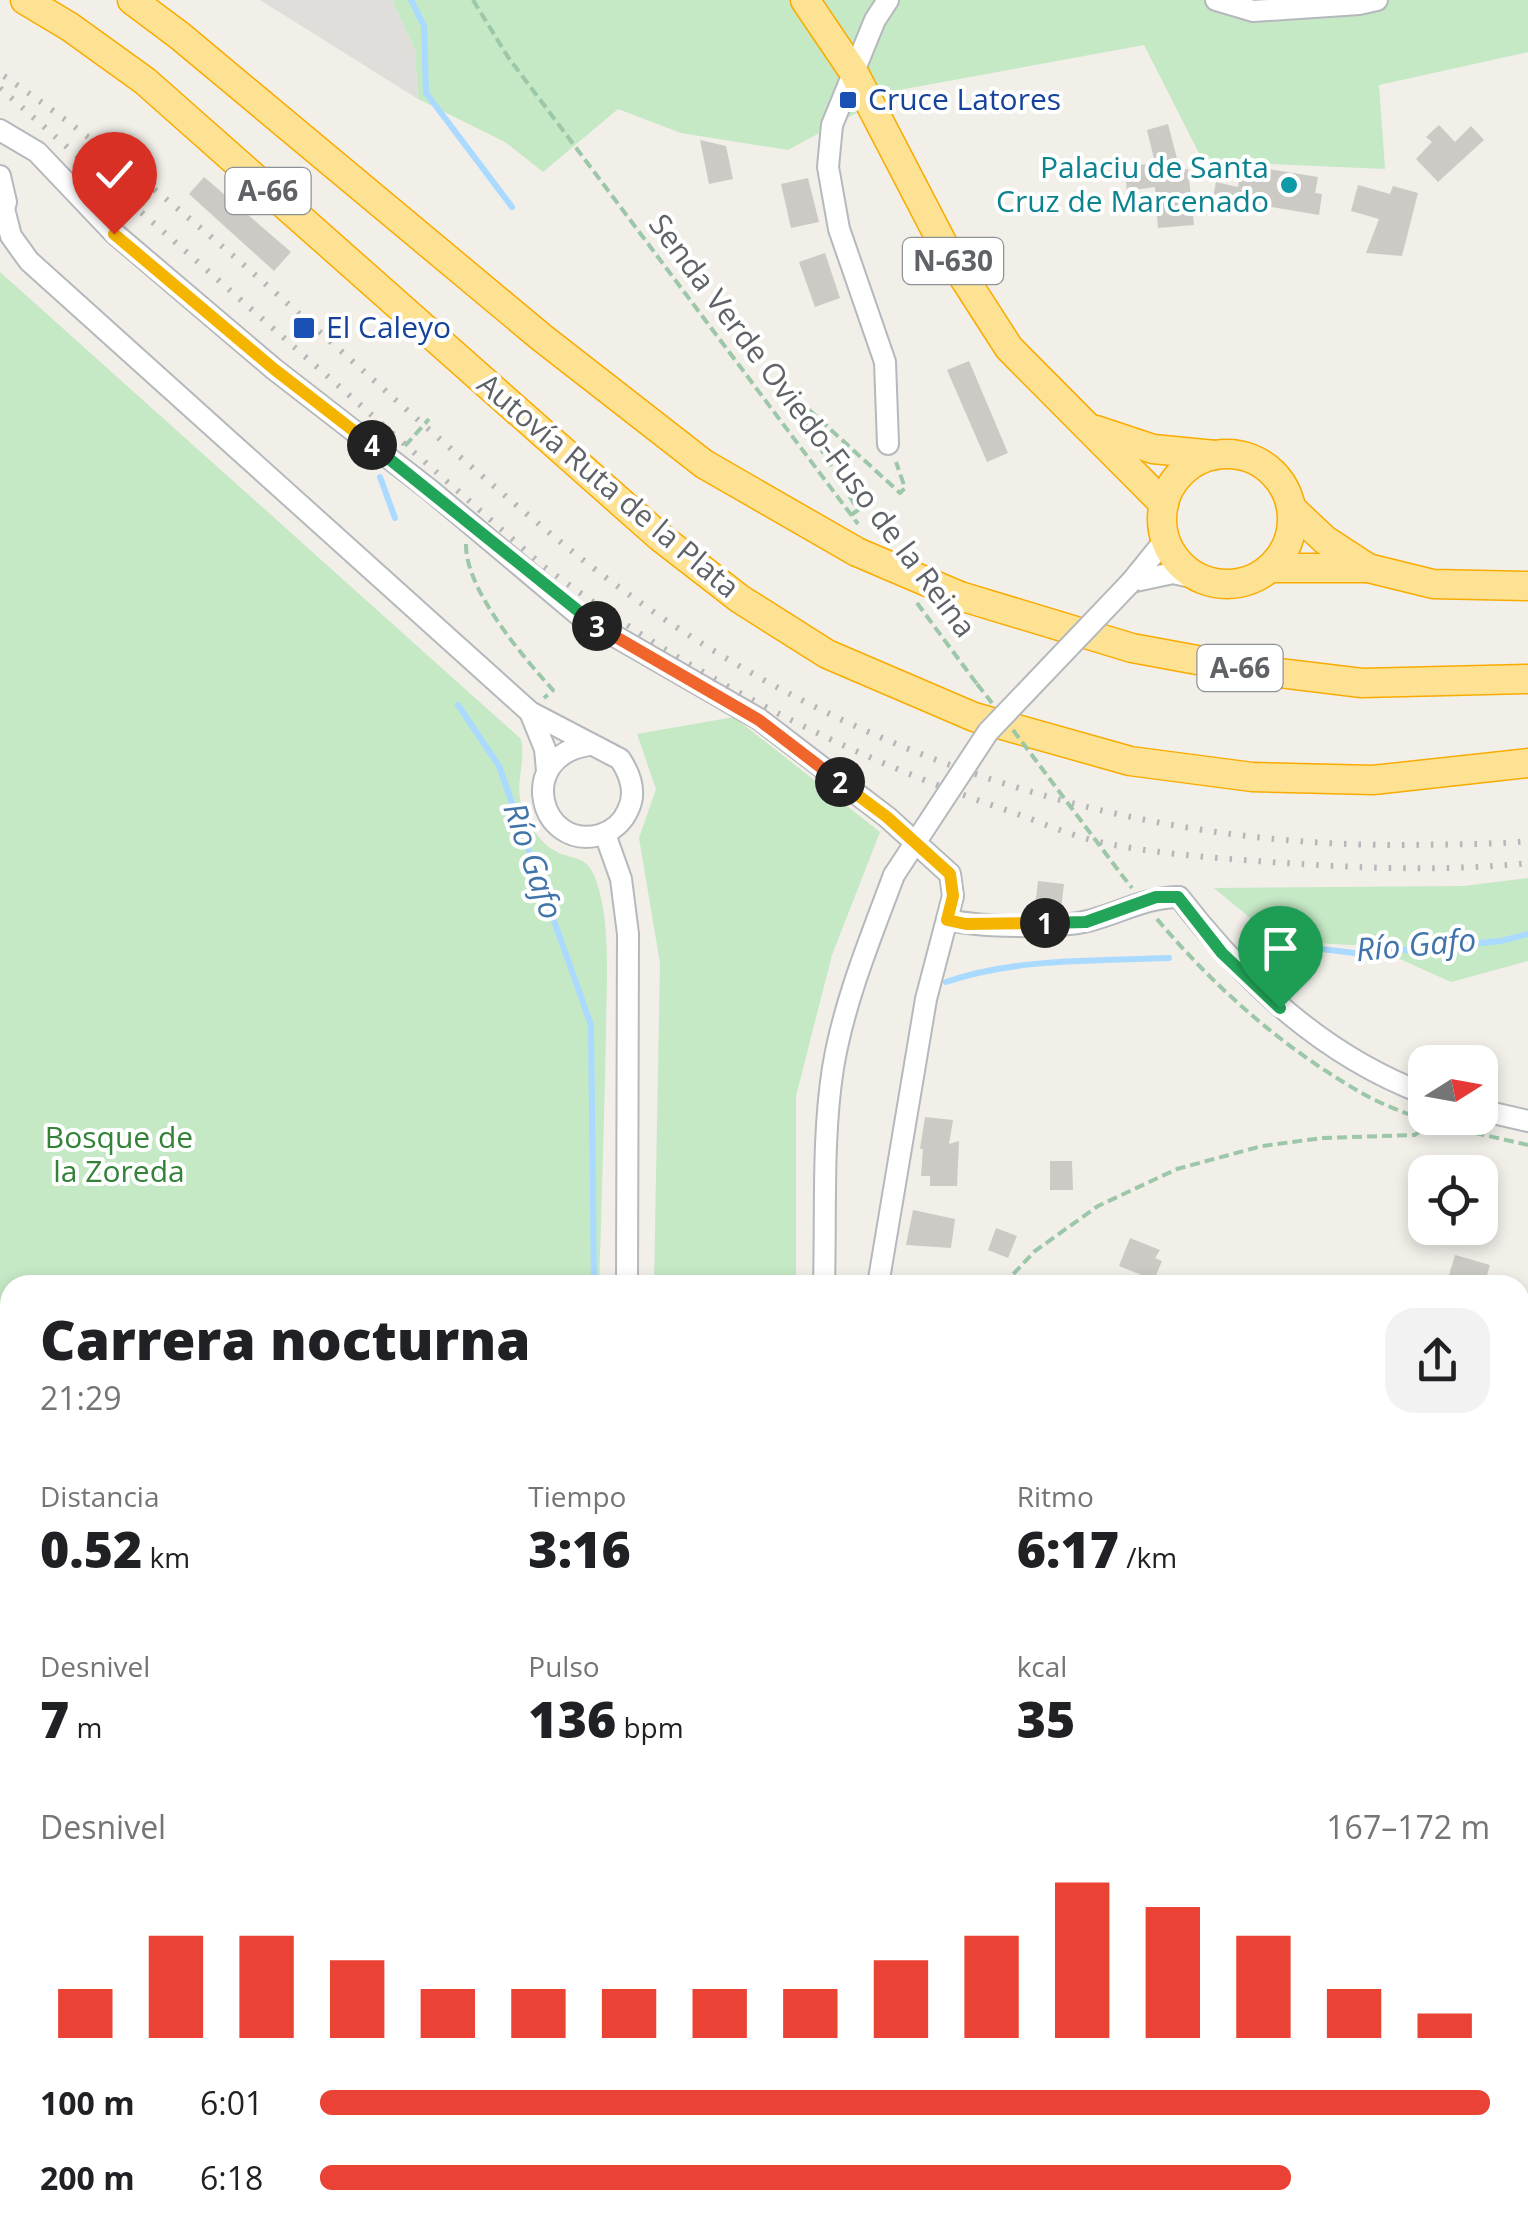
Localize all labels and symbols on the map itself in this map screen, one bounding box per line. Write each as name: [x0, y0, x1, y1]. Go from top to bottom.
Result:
place label: Cruce Latores: [868, 78, 1061, 119]
marker: Cruce Latores: [837, 89, 859, 111]
pin: [72, 132, 157, 235]
place label: Palaciu de Santa Cruz de Marcenado: [996, 146, 1269, 221]
road number: A-66: [226, 168, 310, 214]
marker: Palaciu de Santa Cruz de Marcenado: [1278, 174, 1300, 196]
street label: Senda Verde Oviedo-Fuso de la Reina: [640, 205, 986, 645]
road number: N-630: [903, 238, 1003, 284]
place label: El Caleyo: [326, 306, 451, 347]
marker: El Caleyo: [291, 315, 317, 341]
street label: Autovía Ruta de la Plata: [469, 363, 748, 607]
pin: 4: [347, 420, 397, 470]
pin: 3: [572, 601, 622, 651]
road number: A-66: [1198, 645, 1282, 691]
pin: 2: [815, 757, 865, 807]
water label: Río Gafo: [494, 797, 574, 925]
pin: 1: [1020, 898, 1070, 948]
pin: [1238, 906, 1323, 1009]
water label: Río Gafo: [1354, 917, 1478, 970]
north arrow: [1408, 1045, 1498, 1135]
park label: Bosque de la Zoreda: [45, 1116, 193, 1191]

